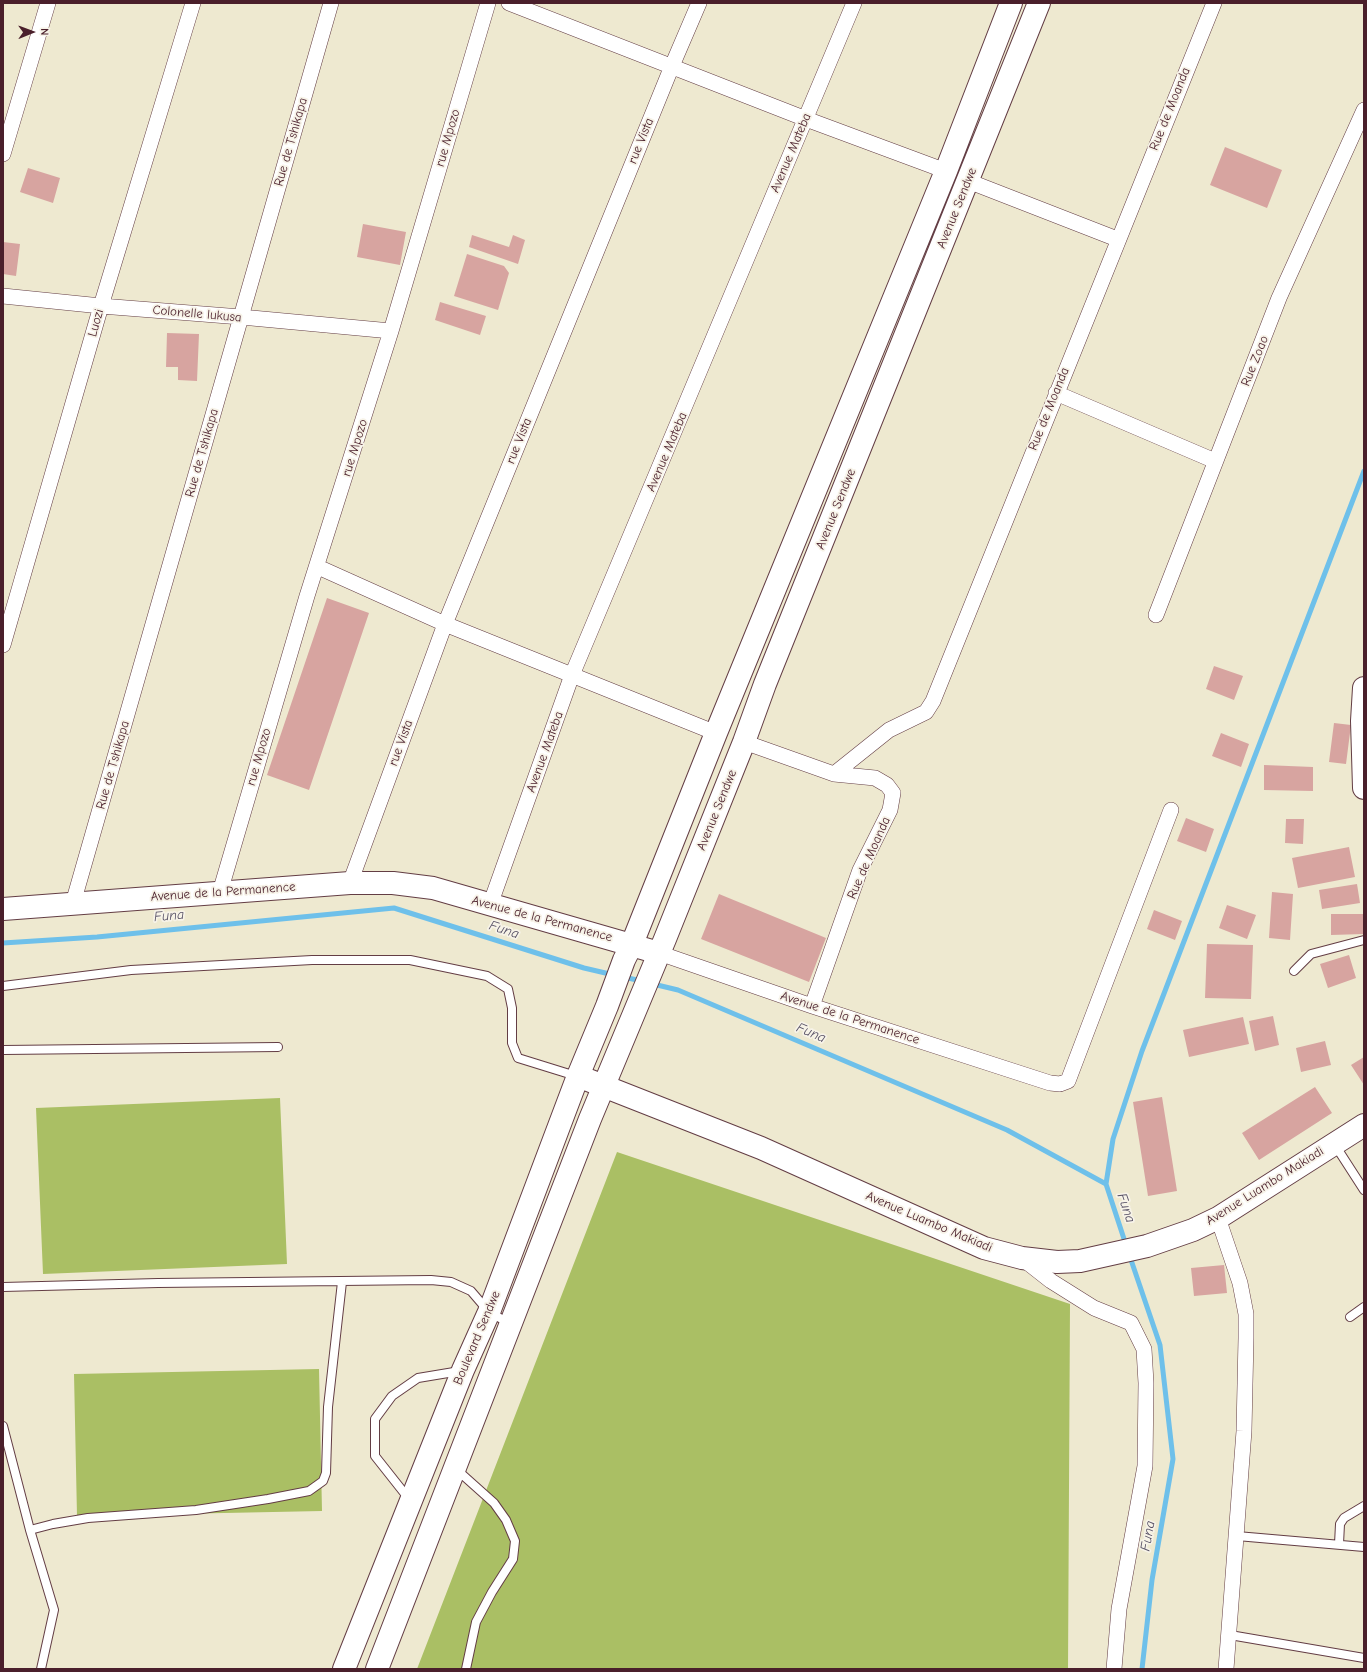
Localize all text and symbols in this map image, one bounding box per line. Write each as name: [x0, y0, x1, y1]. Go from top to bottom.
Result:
north arrow: [12, 12, 52, 52]
text: N: [38, 28, 51, 35]
street label: Rue de Moanda: [1146, 65, 1194, 153]
street label: Rue de Tshikapa: [271, 96, 311, 188]
street label: rue Mpozo: [432, 107, 464, 169]
street label: Avenue Mateba: [767, 111, 815, 195]
street label: rue Vista: [625, 116, 657, 166]
street label: Avenue Sendwe: [934, 165, 980, 251]
street label: Colonelle lukusa: [152, 302, 242, 326]
street label: Luozi: [85, 307, 107, 339]
street label: Rue Zoao: [1238, 333, 1272, 389]
street label: Rue de Moanda: [1025, 365, 1073, 453]
street label: Rue de Tshikapa: [182, 407, 222, 499]
street label: Avenue Mateba: [643, 410, 691, 494]
street label: rue Vista: [503, 416, 535, 466]
street label: rue Mpozo: [339, 417, 371, 479]
street label: Avenue Sendwe: [813, 466, 859, 552]
street label: Avenue Mateba: [523, 709, 567, 795]
street label: rue Vista: [385, 718, 417, 768]
street label: Rue de Tshikapa: [93, 719, 133, 811]
street label: rue Mpozo: [243, 726, 275, 788]
street label: Avenue Sendwe: [694, 767, 740, 853]
street label: Rue de Moanda: [844, 815, 894, 901]
street label: Avenue de la Permanence: [150, 879, 296, 905]
street label: Avenue de la Permanence: [470, 893, 614, 945]
water label: Funa: [153, 906, 185, 926]
water label: Funa: [487, 917, 521, 943]
street label: Avenue de la Permanence: [779, 988, 921, 1048]
water label: Funa: [794, 1019, 828, 1047]
street label: Avenue Luambo Makiadi: [1203, 1143, 1327, 1229]
street label: Avenue Luambo Makiadi: [863, 1188, 995, 1256]
water label: Funa: [1113, 1191, 1139, 1225]
street label: Boulevard Sendwe: [450, 1289, 504, 1387]
water label: Funa: [1137, 1520, 1159, 1552]

